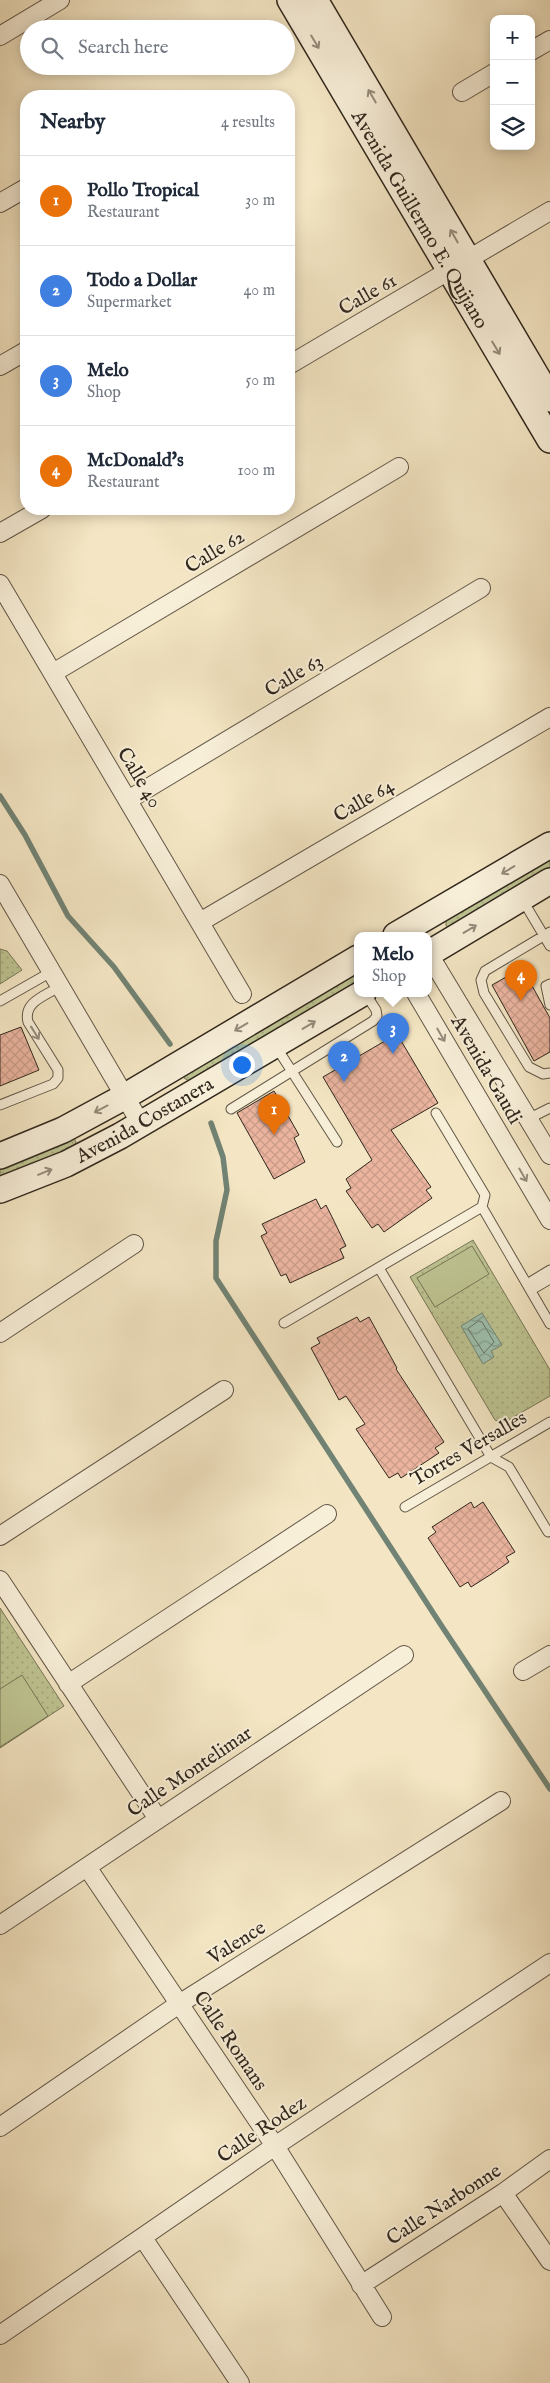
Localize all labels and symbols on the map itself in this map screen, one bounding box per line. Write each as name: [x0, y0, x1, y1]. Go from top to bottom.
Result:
one-way arrow: [311, 34, 321, 49]
one-way arrow: [366, 90, 376, 104]
street label: Avenida Guillermo E. Quijano: [345, 105, 494, 334]
one-way arrow: [449, 230, 459, 244]
street label: Calle 61: [334, 268, 402, 322]
one-way arrow: [491, 340, 501, 354]
street label: Calle 62: [181, 525, 249, 579]
street label: Calle 63: [260, 649, 328, 703]
street label: Calle 40: [111, 743, 167, 813]
street label: Calle 64: [329, 774, 399, 828]
one-way arrow: [502, 865, 516, 875]
one-way arrow: [462, 923, 476, 933]
pin: 4: [505, 960, 537, 1001]
street label: Avenida Gaudi: [444, 1010, 527, 1129]
pin: 3: [377, 1013, 409, 1054]
one-way arrow: [302, 1019, 316, 1029]
one-way arrow: [234, 1023, 248, 1033]
one-way arrow: [30, 1026, 40, 1040]
one-way arrow: [436, 1027, 446, 1041]
pin: 2: [328, 1041, 360, 1082]
your location: [229, 1052, 255, 1078]
street label: Avenida Costanera: [71, 1071, 218, 1170]
pin: 1: [258, 1094, 290, 1135]
one-way arrow: [94, 1105, 108, 1115]
one-way arrow: [37, 1167, 52, 1176]
one-way arrow: [519, 1167, 529, 1181]
street label: Torres Versalles: [406, 1406, 532, 1492]
street label: Calle Montelimar: [123, 1721, 258, 1823]
street label: Valence: [203, 1916, 271, 1971]
street label: Calle Romans: [187, 1986, 273, 2096]
street label: Calle Rodez: [213, 2091, 311, 2169]
street label: Calle Narbonne: [382, 2159, 506, 2251]

